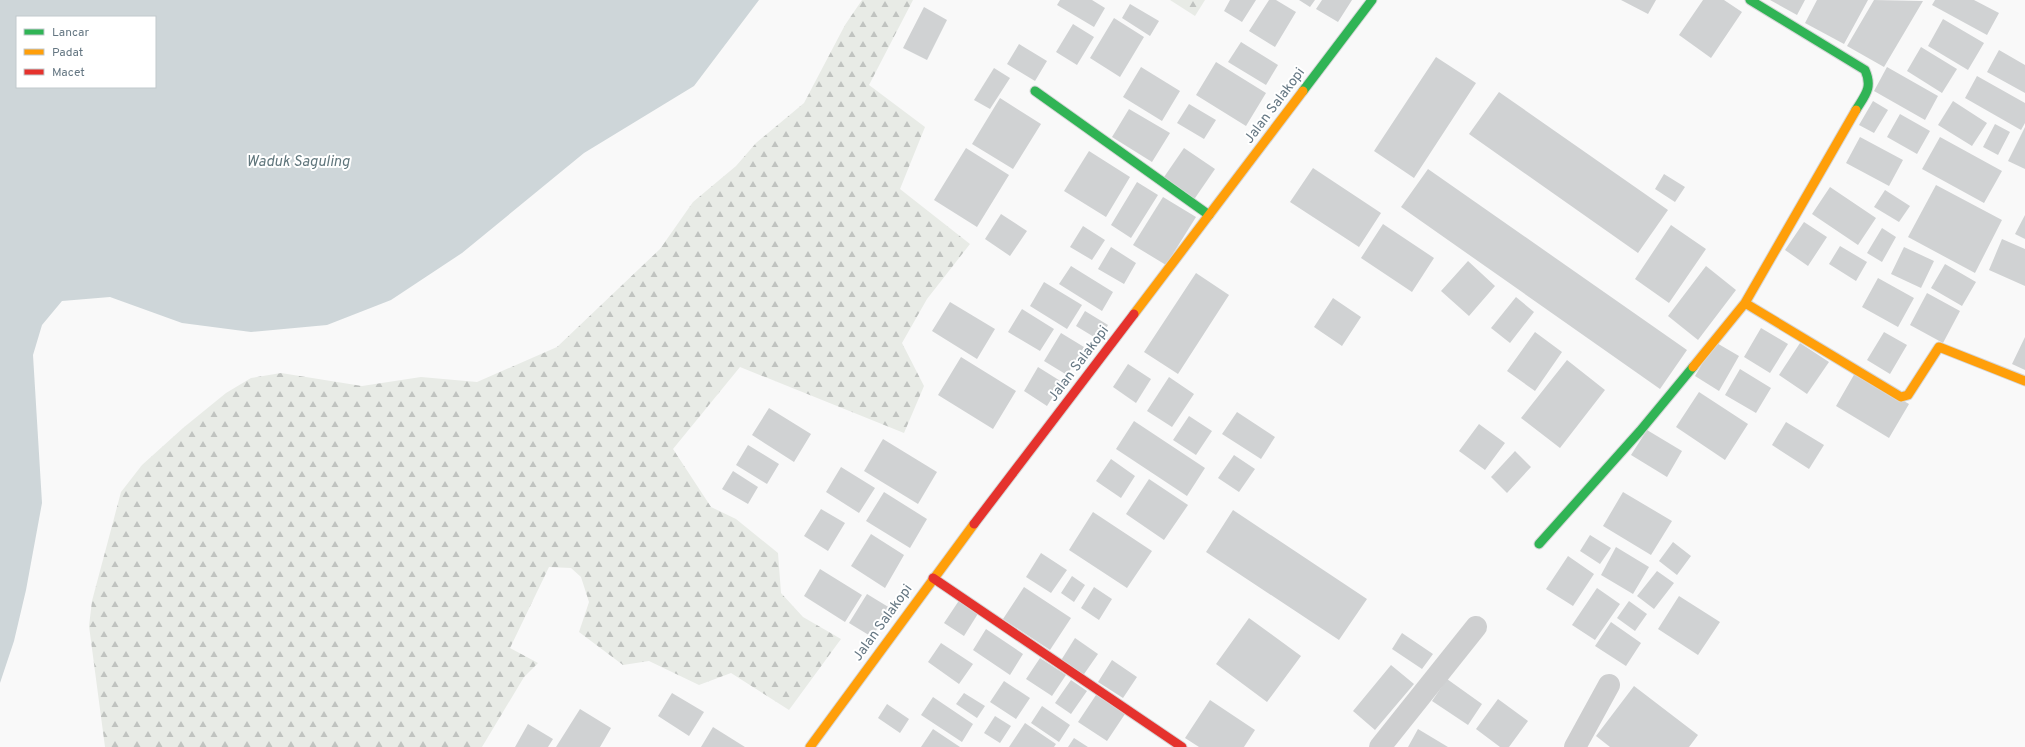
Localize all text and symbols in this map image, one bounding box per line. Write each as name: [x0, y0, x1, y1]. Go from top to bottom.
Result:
legend: [16, 16, 156, 88]
text: Lancar: [52, 25, 89, 41]
text: Padat: [52, 45, 83, 61]
text: Macet: [52, 65, 85, 81]
street label: Jalan Salakopi: [1241, 65, 1309, 147]
water label: Waduk Saguling: [246, 153, 351, 172]
street label: Jalan Salakopi: [1045, 323, 1113, 405]
street label: Jalan Salakopi: [850, 581, 916, 665]

